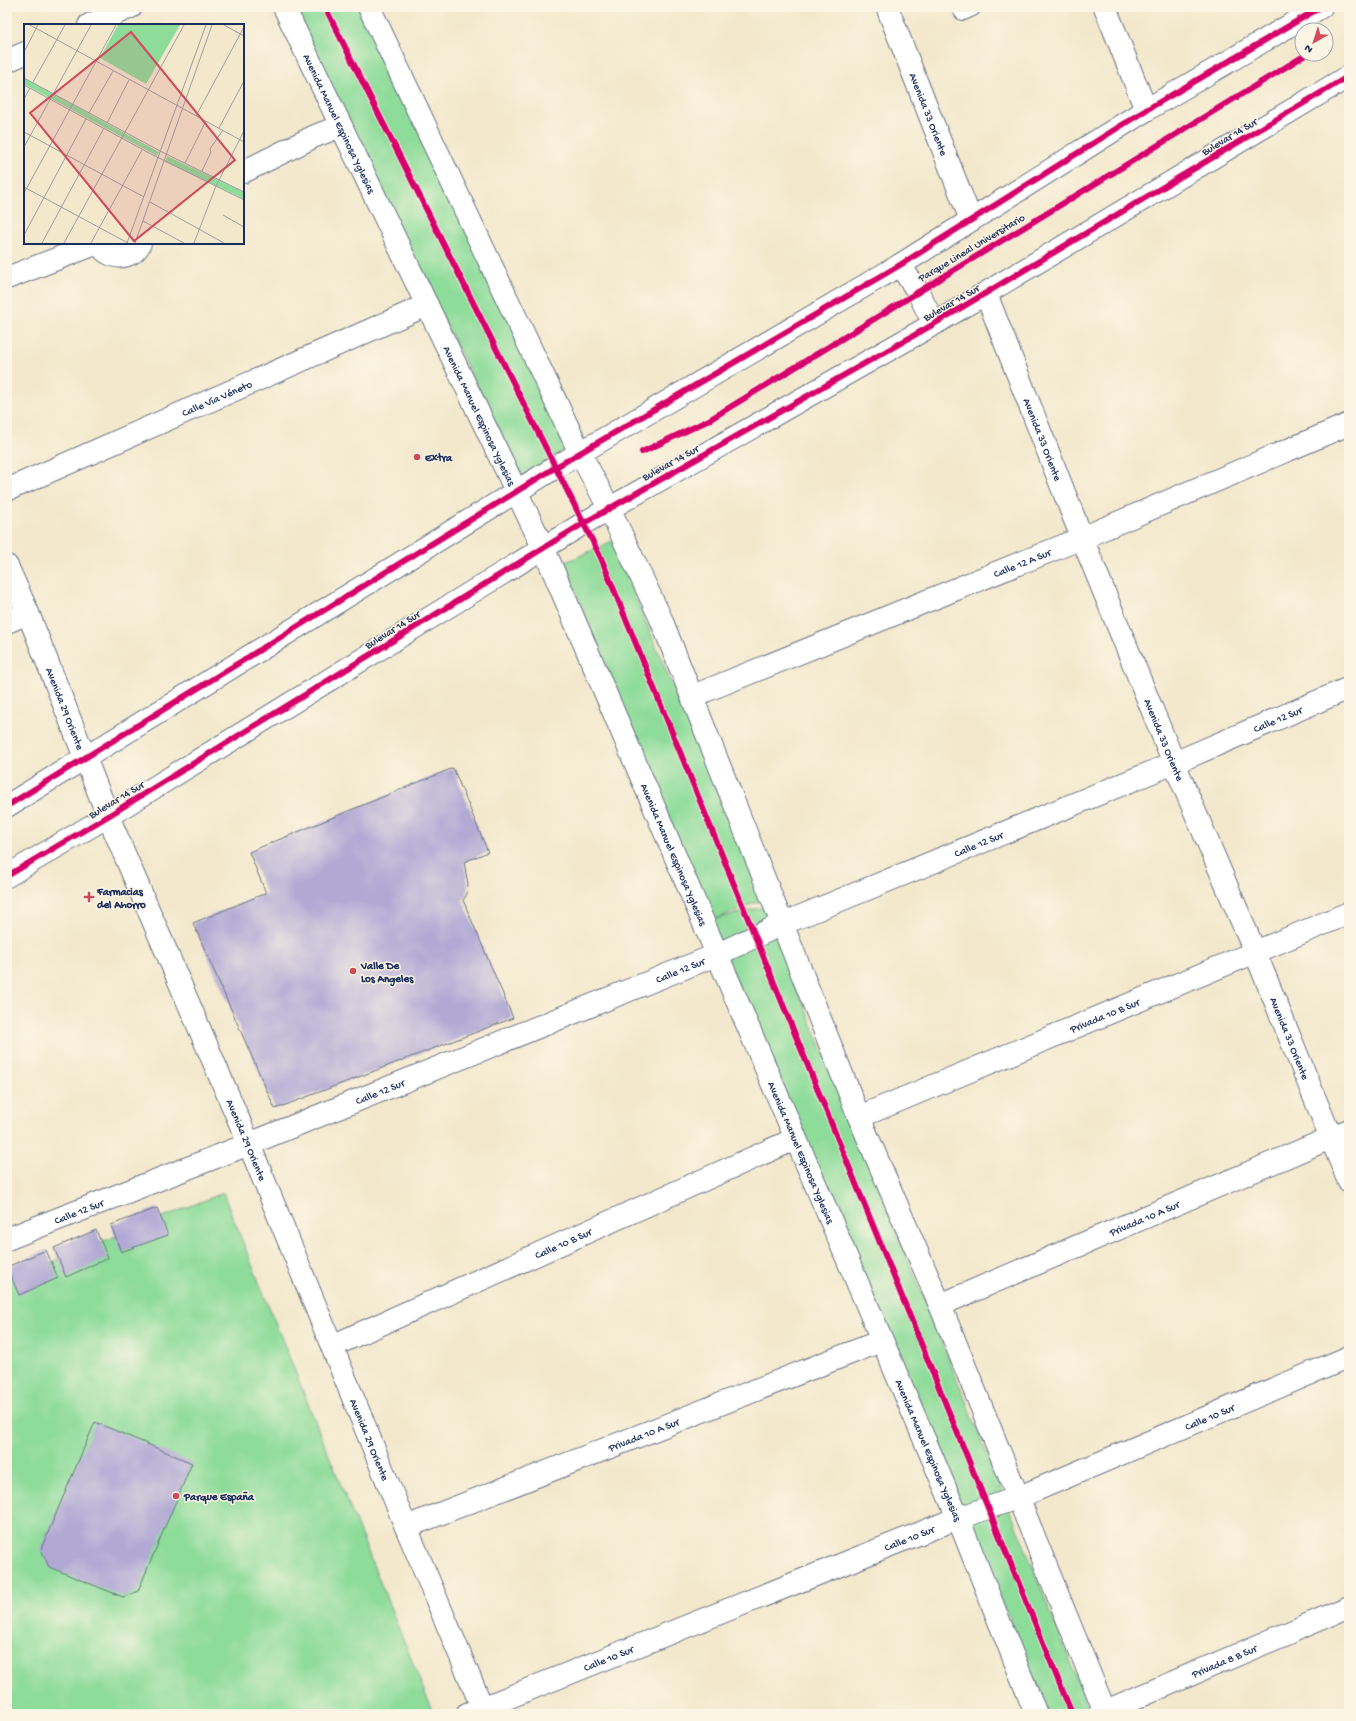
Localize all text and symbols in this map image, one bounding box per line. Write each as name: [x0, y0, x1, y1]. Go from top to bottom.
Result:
north arrow: [1294, 22, 1334, 62]
inset map: [24, 24, 244, 244]
text: N: [1302, 41, 1316, 55]
street label: Avenida Manuel Espinosa Yglesias: [299, 52, 377, 197]
street label: Avenida 33 Oriente: [906, 72, 949, 158]
street label: Bulevar 14 Sur: [1199, 116, 1261, 160]
street label: Parque Lineal Universitario: [916, 212, 1028, 286]
street label: Bulevar 14 Sur: [921, 282, 983, 325]
street label: Avenida Manuel Espinosa Yglesias: [440, 345, 517, 489]
street label: Calle Vía Véneto: [180, 379, 255, 420]
street label: Avenida 33 Oriente: [1020, 397, 1063, 483]
street label: Bulevar 14 Sur: [640, 443, 702, 485]
marker: Extra: [412, 452, 422, 462]
place label: Extra: [424, 452, 453, 465]
street label: Calle 12 A Sur: [992, 547, 1054, 581]
street label: Bulevar 14 Sur: [362, 608, 424, 653]
street label: Avenida 29 Oriente: [42, 666, 85, 752]
street label: Avenida 33 Oriente: [1140, 697, 1185, 784]
street label: Calle 12 Sur: [1252, 704, 1305, 736]
street label: Bulevar 14 Sur: [86, 779, 148, 823]
street label: Avenida Manuel Espinosa Yglesias: [637, 782, 708, 929]
street label: Calle 12 Sur: [953, 829, 1006, 861]
place label: Farmacias del Ahorro: [96, 887, 146, 912]
marker: Farmacias del Ahorro: [84, 892, 94, 902]
street label: Calle 12 Sur: [654, 956, 708, 987]
place label: Valle De Los Angeles: [360, 961, 414, 987]
marker: Valle De Los Angeles: [348, 966, 358, 976]
street label: Privada 10 B Sur: [1068, 996, 1143, 1037]
street label: Avenida 33 Oriente: [1266, 996, 1311, 1082]
street label: Calle 12 Sur: [354, 1077, 408, 1108]
street label: Avenida Manuel Espinosa Yglesias: [764, 1080, 836, 1227]
street label: Avenida 29 Oriente: [223, 1098, 268, 1183]
street label: Calle 12 Sur: [53, 1197, 107, 1228]
street label: Privada 10 A Sur: [1107, 1199, 1183, 1240]
street label: Calle 10 B Sur: [533, 1226, 595, 1262]
street label: Avenida Manuel Espinosa Yglesias: [891, 1378, 963, 1524]
street label: Avenida 29 Oriente: [346, 1397, 391, 1483]
street label: Calle 10 Sur: [1184, 1402, 1238, 1434]
street label: Privada 10 A Sur: [606, 1416, 682, 1456]
marker: Parque España: [171, 1491, 181, 1501]
place label: Parque España: [183, 1491, 255, 1505]
street label: Calle 10 Sur: [883, 1524, 938, 1555]
street label: Privada 8 B Sur: [1190, 1643, 1260, 1682]
street label: Calle 10 Sur: [582, 1644, 637, 1675]

